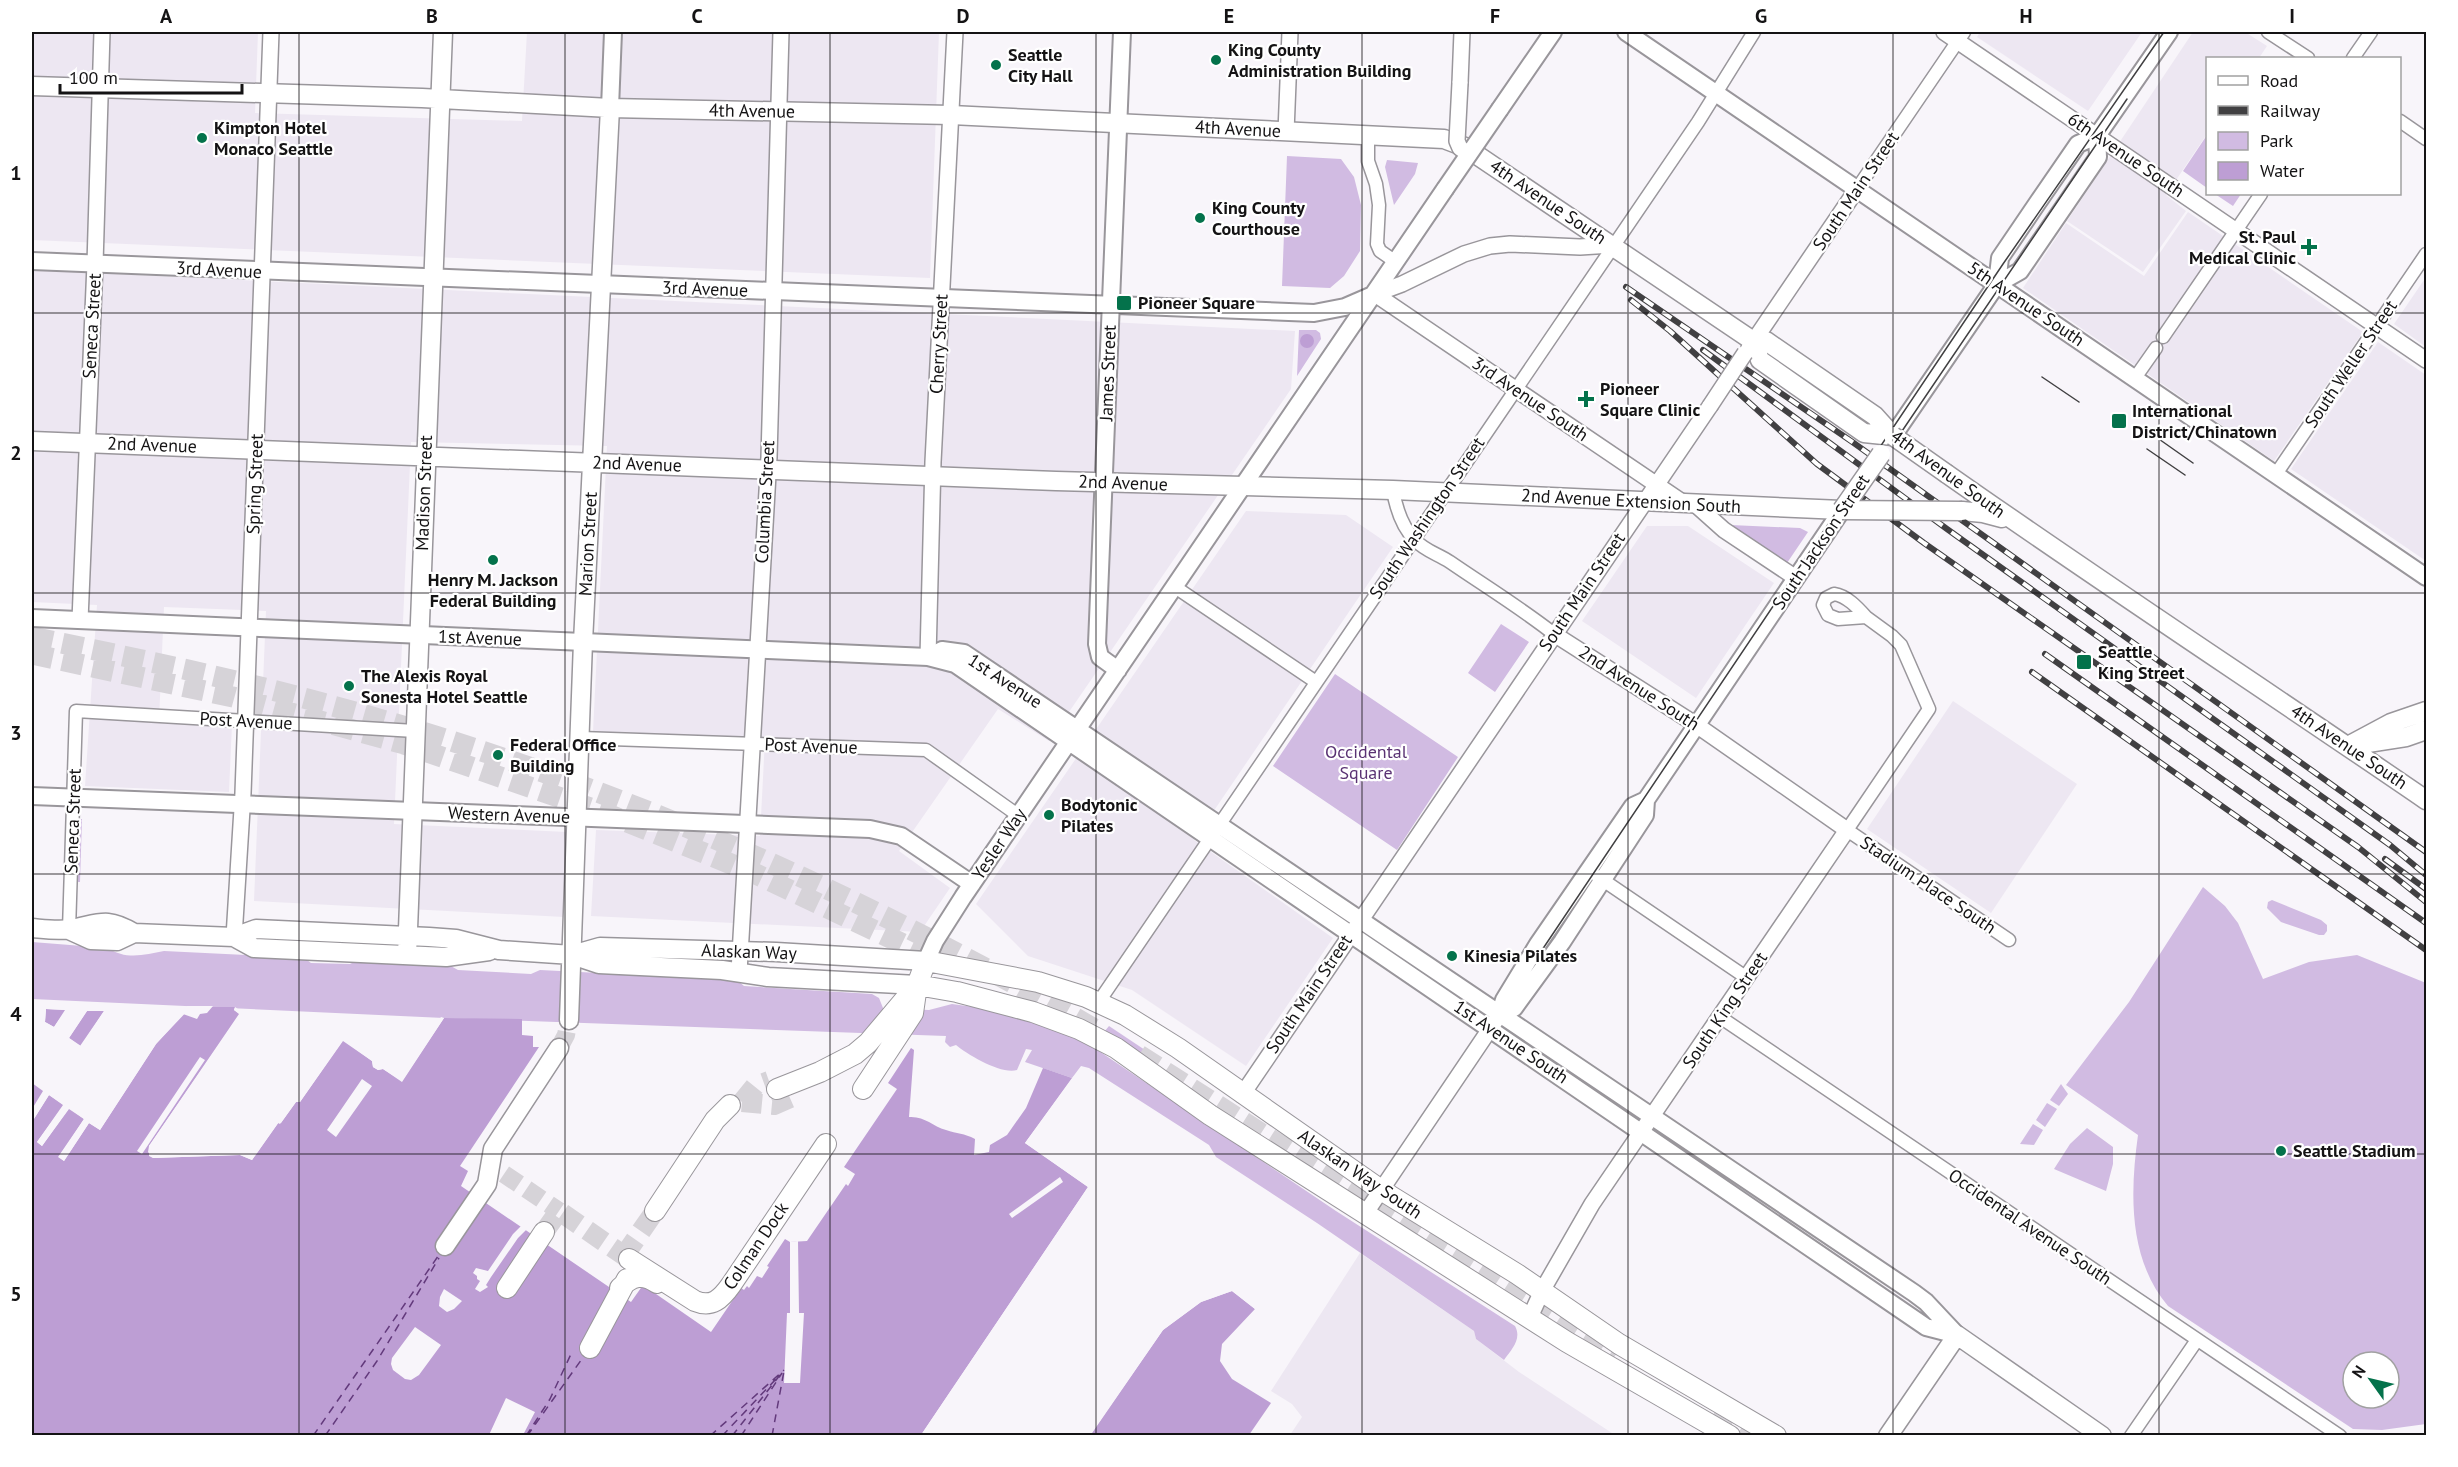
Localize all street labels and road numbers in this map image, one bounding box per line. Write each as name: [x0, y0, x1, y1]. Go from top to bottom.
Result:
street label: 4th Avenue: [709, 98, 795, 123]
street label: 6th Avenue South: [2064, 107, 2189, 202]
street label: 4th Avenue: [1194, 115, 1282, 142]
street label: South Main Street: [1807, 127, 1904, 254]
street label: 4th Avenue South: [1486, 154, 1611, 249]
street label: 3rd Avenue: [175, 256, 263, 283]
street label: 5th Avenue South: [1964, 256, 2089, 351]
street label: Seneca Street: [77, 273, 106, 379]
street label: 3rd Avenue: [662, 276, 748, 301]
street label: Cherry Street: [924, 293, 953, 395]
street label: South Weller Street: [2299, 295, 2402, 432]
street label: James Street: [1094, 324, 1121, 423]
street label: 3rd Avenue South: [1468, 351, 1593, 446]
street label: 4th Avenue South: [1887, 424, 2010, 523]
street label: 2nd Avenue: [107, 431, 197, 458]
street label: South Washington Street: [1364, 432, 1489, 603]
street label: Spring Street: [241, 433, 268, 535]
street label: Madison Street: [410, 435, 437, 551]
street label: Columbia Street: [750, 440, 779, 564]
street label: 2nd Avenue: [592, 450, 682, 477]
street label: 2nd Avenue: [1078, 469, 1168, 496]
street label: South Jackson Street: [1767, 470, 1874, 614]
street label: 2nd Avenue Extension South: [1521, 483, 1741, 518]
street label: Marion Street: [573, 491, 602, 597]
street label: South Main Street: [1533, 528, 1630, 655]
street label: 1st Avenue: [438, 625, 522, 650]
street label: 2nd Avenue South: [1575, 640, 1704, 735]
street label: 1st Avenue: [964, 648, 1047, 713]
street label: 4th Avenue South: [2287, 699, 2412, 794]
street label: Post Avenue: [199, 707, 293, 734]
street label: Post Avenue: [764, 732, 858, 759]
street label: Seneca Street: [59, 768, 86, 874]
street label: Western Avenue: [447, 801, 571, 828]
street label: Yesler Way: [966, 803, 1031, 884]
street label: Stadium Place South: [1856, 831, 2001, 939]
street label: South Main Street: [1260, 930, 1357, 1057]
street label: Alaskan Way: [701, 938, 798, 965]
street label: South King Street: [1677, 947, 1772, 1072]
street label: 1st Avenue South: [1449, 995, 1573, 1088]
street label: Alaskan Way South: [1294, 1124, 1427, 1224]
street label: Occidental Avenue South: [1944, 1163, 2116, 1290]
street label: Colman Dock: [718, 1197, 794, 1294]

